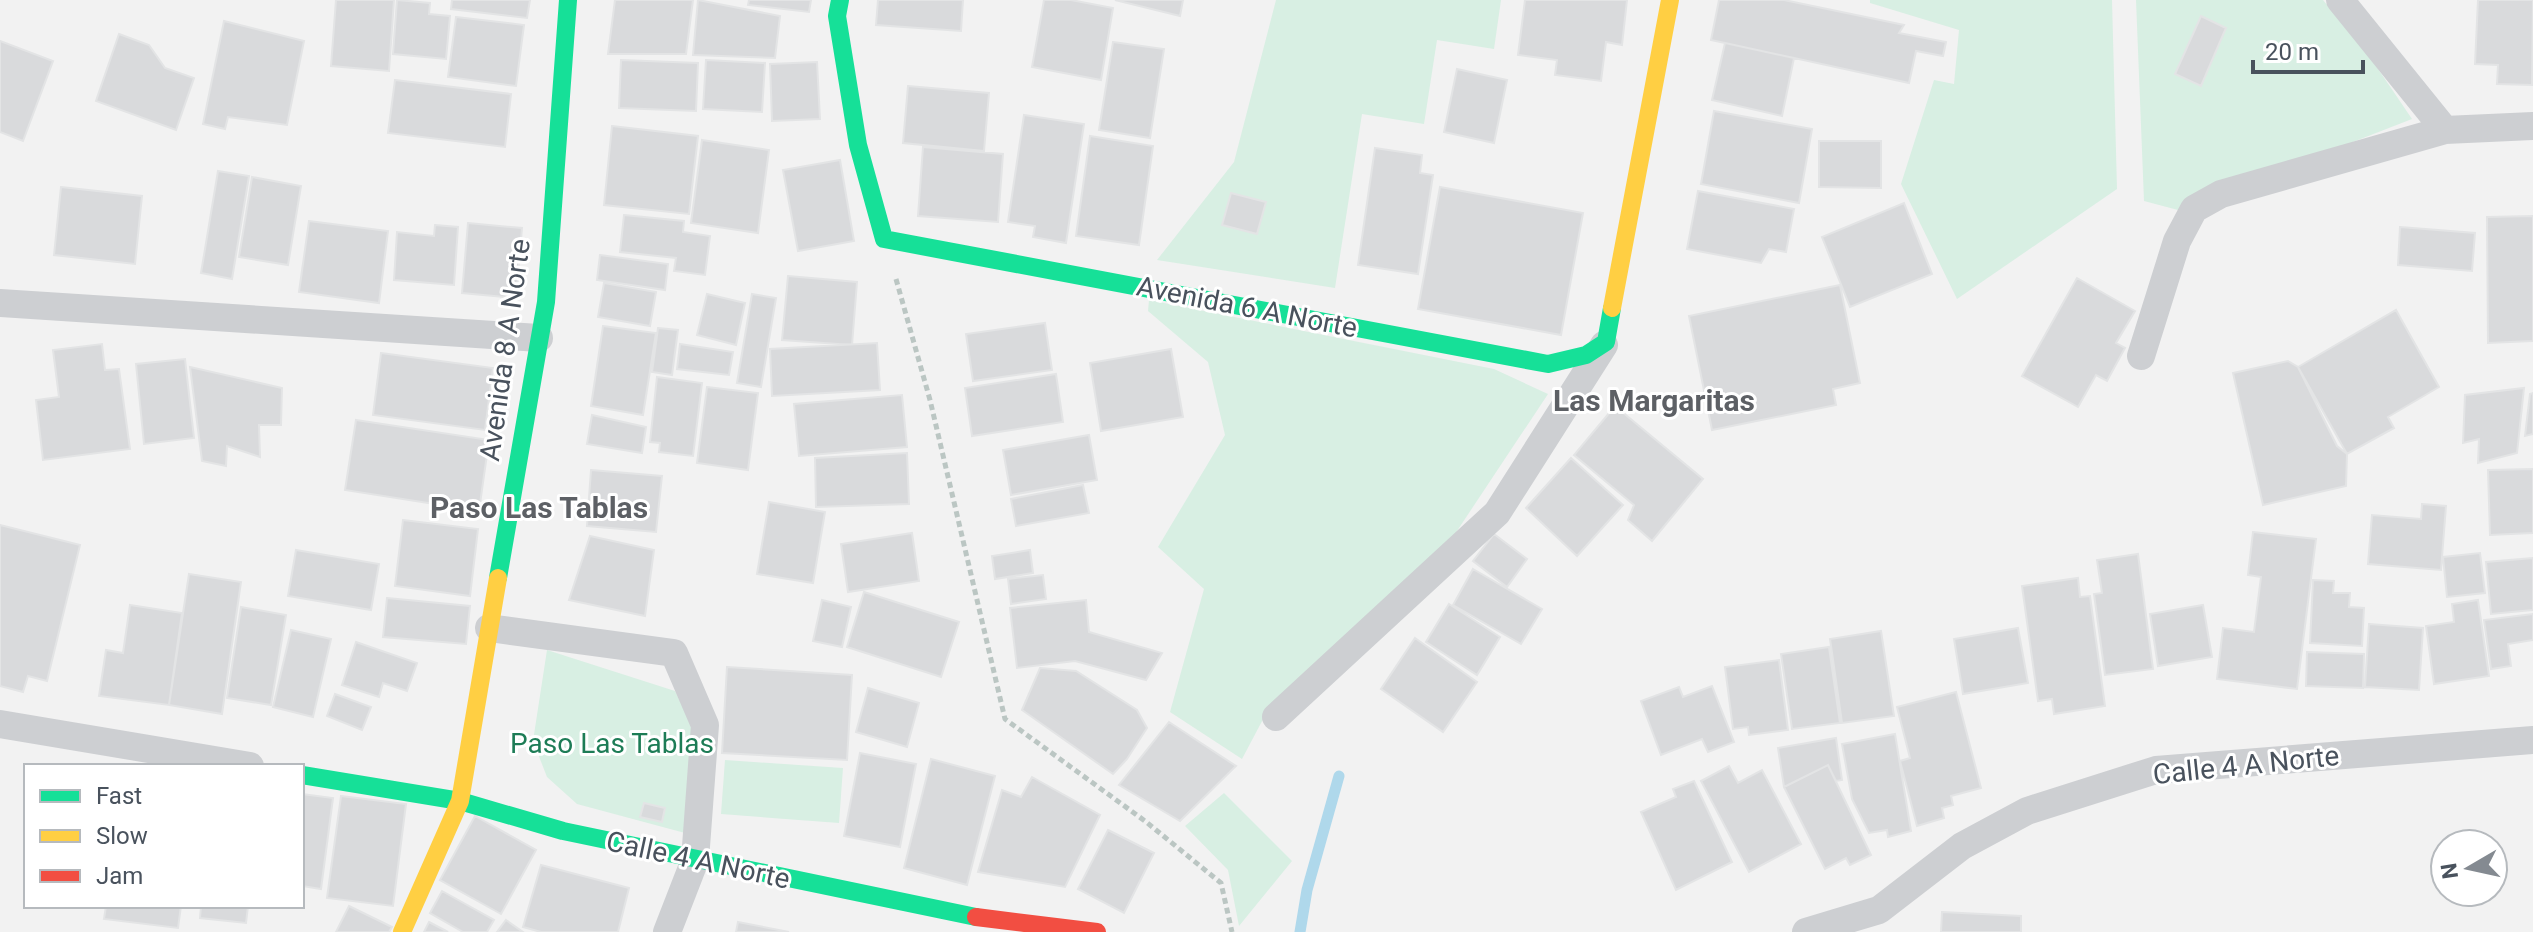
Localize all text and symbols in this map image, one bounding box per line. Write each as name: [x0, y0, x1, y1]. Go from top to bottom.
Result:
scale bar: [2253, 24, 2363, 74]
text: 20 m: [2265, 38, 2319, 66]
street label: Avenida 8 A Norte: [473, 237, 537, 463]
street label: Avenida 6 A Norte: [1134, 269, 1360, 345]
district label: Las Margaritas: [1553, 383, 1755, 418]
district label: Paso Las Tablas: [430, 490, 648, 525]
park label: Paso Las Tablas: [510, 727, 714, 760]
street label: Calle 4 A Norte: [2151, 739, 2341, 791]
legend: [24, 764, 304, 908]
text: Fast: [96, 782, 142, 810]
text: Slow: [96, 822, 148, 850]
street label: Calle 4 A Norte: [603, 824, 793, 896]
north arrow: [2429, 828, 2509, 908]
text: N: [2436, 861, 2463, 881]
text: Jam: [96, 862, 143, 890]

